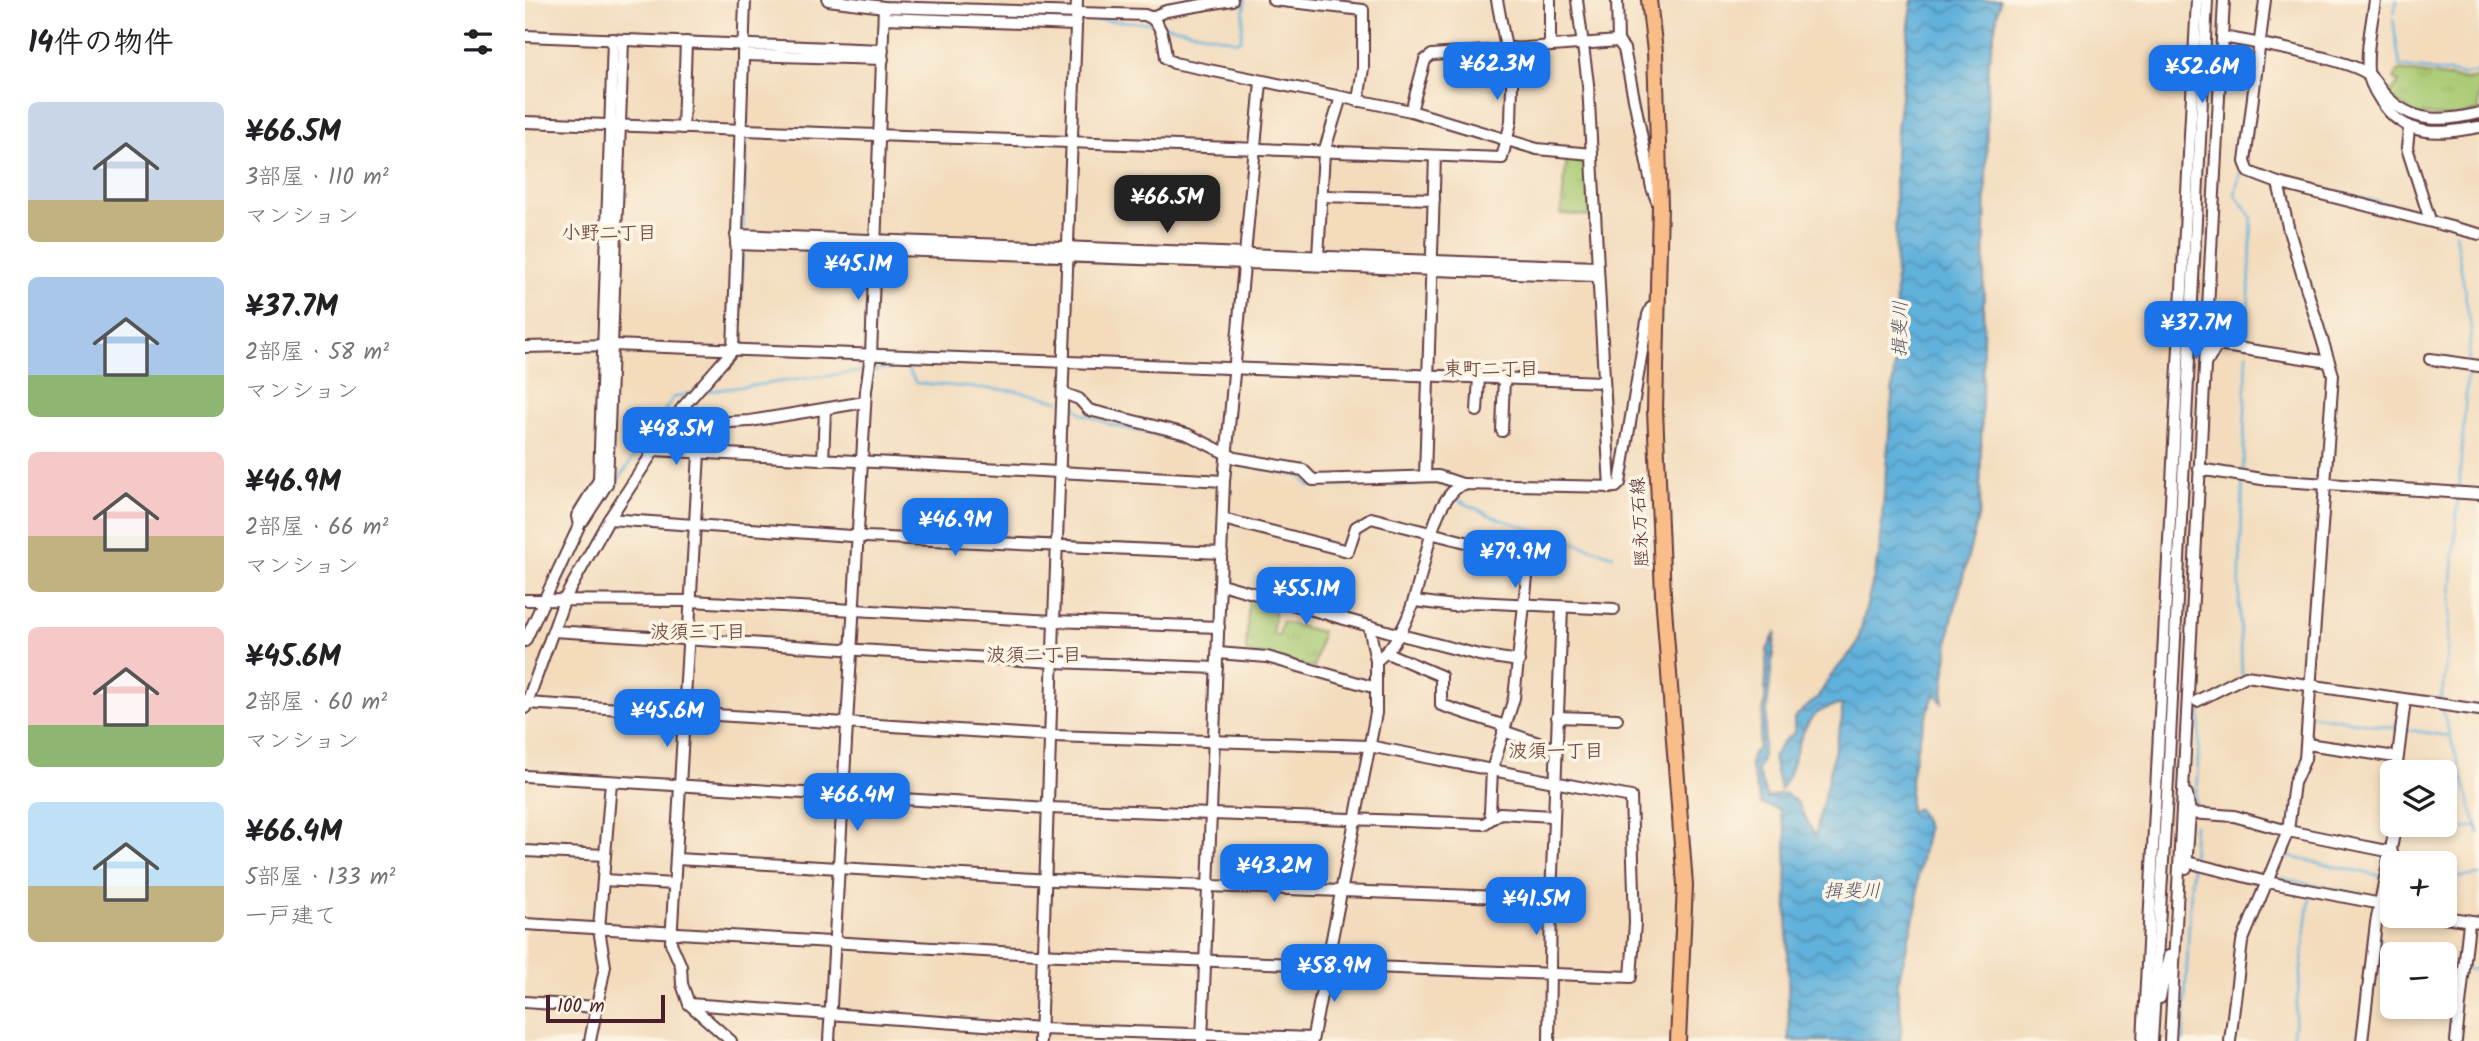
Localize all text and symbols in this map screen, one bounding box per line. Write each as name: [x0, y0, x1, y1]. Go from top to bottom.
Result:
text: 14件の物件: [28, 20, 173, 68]
icon: filters: [459, 23, 497, 61]
pin: ¥62.3M: [1440, 42, 1554, 102]
pin: ¥52.6M: [2145, 46, 2259, 105]
text: ¥62.3M: [1459, 47, 1535, 83]
text: ¥52.6M: [2165, 50, 2239, 86]
text: ¥66.5M: [245, 109, 341, 157]
icon: home: [84, 130, 168, 214]
text: 3部屋 · 110 m²: [245, 160, 389, 196]
pin: ¥66.5M: [1110, 176, 1224, 235]
text: ¥66.5M: [1130, 180, 1204, 216]
text: マンション: [245, 199, 359, 235]
district label: 小野二丁目: [561, 219, 657, 249]
pin: ¥45.1M: [801, 243, 915, 302]
text: ¥45.1M: [824, 247, 892, 283]
text: ¥37.7M: [245, 284, 338, 332]
water label: 揖斐川: [1886, 300, 1916, 358]
pin: ¥37.7M: [2139, 302, 2253, 361]
icon: home: [84, 305, 168, 389]
text: ¥37.7M: [2160, 306, 2232, 342]
text: 2部屋 · 58 m²: [245, 335, 389, 371]
district label: 東町二丁目: [1443, 355, 1539, 385]
text: マンション: [245, 374, 359, 410]
pin: ¥48.5M: [619, 407, 733, 467]
text: ¥48.5M: [639, 412, 713, 448]
text: ¥46.9M: [245, 459, 341, 507]
street label: 脛永万石線: [1624, 476, 1658, 568]
icon: home: [84, 480, 168, 564]
pin: ¥46.9M: [898, 498, 1012, 558]
text: ¥46.9M: [918, 503, 992, 539]
text: 2部屋 · 66 m²: [245, 510, 388, 546]
pin: ¥79.9M: [1458, 530, 1572, 590]
text: ¥79.9M: [1479, 535, 1551, 571]
text: マンション: [245, 549, 359, 585]
pin: ¥55.1M: [1249, 568, 1363, 627]
text: ¥55.1M: [1272, 572, 1340, 608]
district label: 波須三丁目: [650, 618, 746, 648]
text: ¥45.6M: [245, 634, 341, 682]
district label: 波須二丁目: [986, 641, 1082, 671]
icon: home: [84, 655, 168, 739]
text: 2部屋 · 60 m²: [245, 685, 387, 721]
pin: ¥45.6M: [610, 690, 724, 749]
text: ¥45.6M: [630, 694, 704, 730]
text: マンション: [245, 724, 359, 760]
district label: 波須一丁目: [1508, 737, 1604, 767]
map controls: [2380, 760, 2457, 1019]
button: layers: [2380, 760, 2457, 837]
pin: ¥66.4M: [800, 774, 914, 833]
text: ¥66.4M: [820, 778, 894, 814]
text: ¥66.4M: [245, 809, 342, 857]
icon: home: [84, 830, 168, 914]
pin: ¥43.2M: [1217, 844, 1331, 904]
text: ¥43.2M: [1236, 849, 1312, 885]
button: +: [2380, 851, 2457, 928]
text: 5部屋 · 133 m²: [245, 860, 395, 896]
water label: 揖斐川: [1823, 877, 1881, 907]
pin: ¥41.5M: [1479, 878, 1593, 937]
text: ¥41.5M: [1502, 882, 1570, 918]
text: 一戸建て: [245, 899, 337, 935]
button: −: [2380, 942, 2457, 1019]
pin: ¥58.9M: [1277, 944, 1391, 1004]
text: ¥58.9M: [1297, 949, 1371, 985]
scale bar: [546, 992, 665, 1024]
text: 100 m: [557, 992, 605, 1022]

